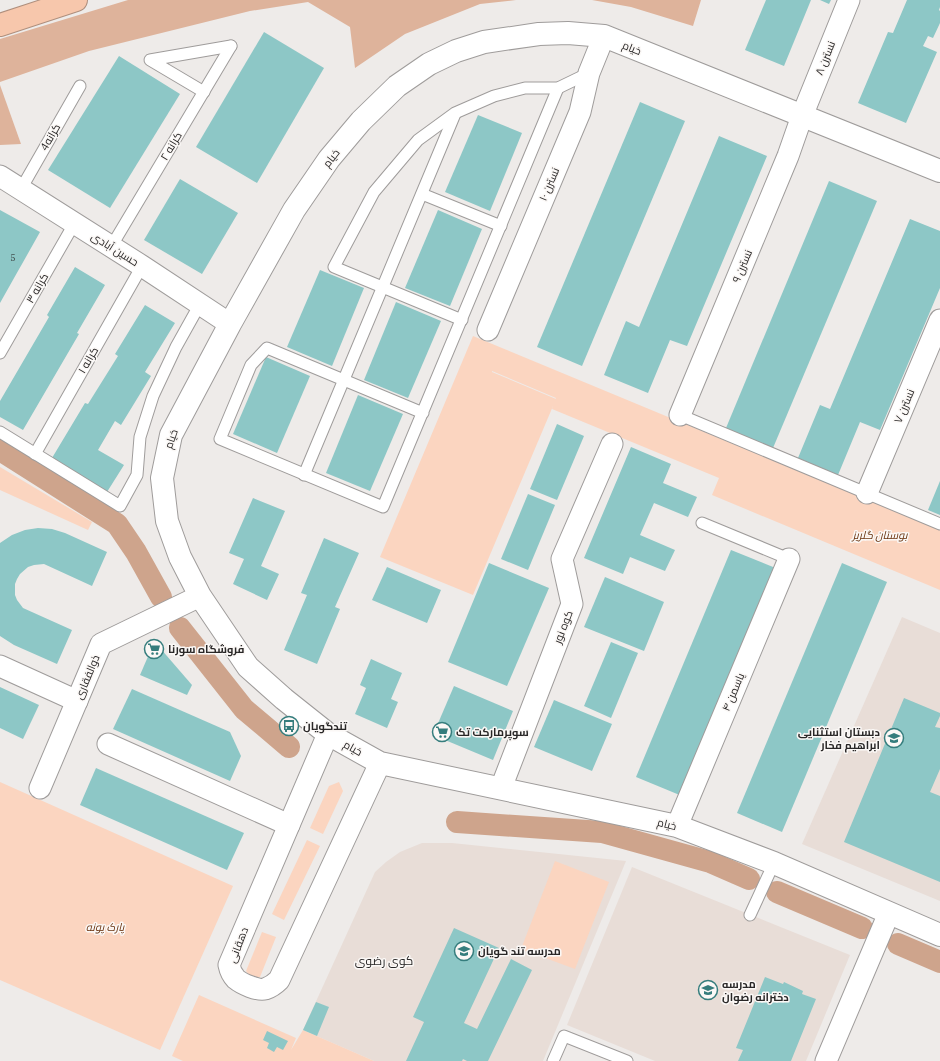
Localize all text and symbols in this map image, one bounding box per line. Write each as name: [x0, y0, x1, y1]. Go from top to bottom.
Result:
street label: خیام: [620, 38, 644, 59]
street label: نسترن ۸: [812, 39, 838, 77]
street label: کرانه4: [37, 121, 63, 153]
street label: کرانه ۲: [157, 129, 185, 163]
street label: خیام: [319, 146, 343, 171]
street label: نسترن ۱۰: [536, 165, 562, 203]
street label: حسین آبادی: [89, 229, 141, 269]
street label: نسترن ۹: [729, 247, 755, 285]
house number: 5: [10, 252, 16, 263]
street label: کرانه ۳: [23, 270, 51, 306]
street label: کرانه ۱: [75, 344, 101, 376]
street label: نسترن ۷: [891, 387, 917, 425]
street label: خیام: [161, 428, 182, 451]
park label: بوستان گلریز: [851, 528, 908, 542]
street label: کوه نور: [550, 608, 576, 647]
supermarket icon: فروشگاه سورنا: [143, 638, 165, 660]
place label: فروشگاه سورنا: [168, 642, 244, 657]
street label: ذوالفقاری: [71, 652, 103, 702]
street label: یاسمن ۴: [719, 671, 747, 713]
bus stop icon: تندگویان: [278, 715, 300, 737]
place label: تندگویان: [303, 719, 348, 734]
supermarket icon: سوپرمارکت تک: [431, 721, 453, 743]
place label: سوپرمارکت تک: [456, 725, 529, 741]
place label: دبستان استثنایی ابراهیم فخار: [798, 725, 880, 753]
school or university icon: دبستان استثنایی ابراهیم فخار: [883, 727, 905, 749]
street label: خیام: [341, 737, 365, 760]
street label: خیام: [656, 815, 678, 834]
park label: پارک پونه: [86, 920, 125, 935]
street label: دهقانی: [225, 925, 251, 965]
school or university icon: مدرسه تند گویان: [453, 940, 475, 962]
place label: مدرسه تند گویان: [478, 944, 561, 959]
district label: کوی رضوی: [355, 953, 413, 968]
place label: مدرسه دخترانه رضوان: [722, 977, 789, 1005]
school or university icon: مدرسه دخترانه رضوان: [697, 979, 719, 1001]

